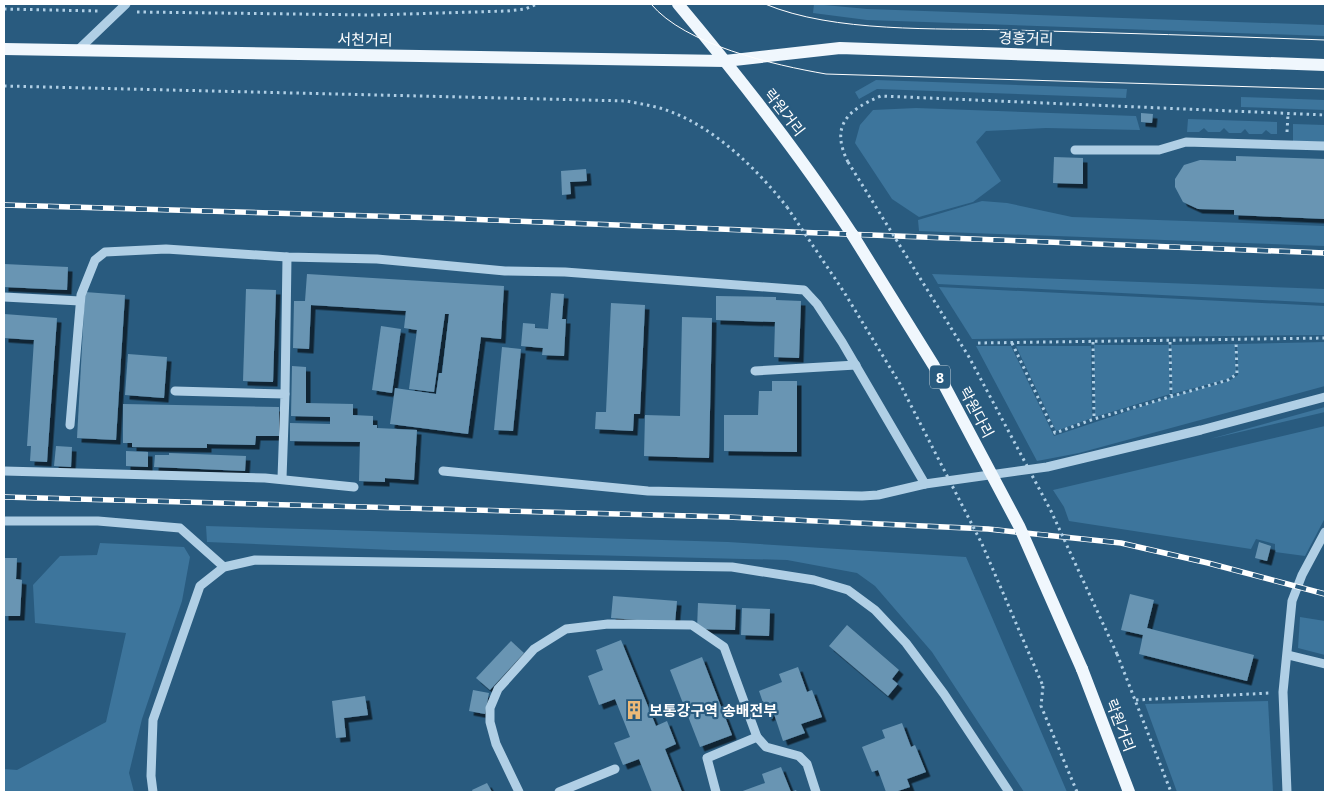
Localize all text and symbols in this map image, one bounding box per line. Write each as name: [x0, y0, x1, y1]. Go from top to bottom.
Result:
street label: 경흥거리: [998, 27, 1054, 49]
street label: 서천거리: [337, 29, 393, 49]
street label: 락원거리: [760, 84, 810, 140]
road number: 8: [930, 366, 950, 388]
street label: 락원다리: [955, 383, 999, 441]
street label: 락원거리: [1102, 696, 1140, 754]
building icon: 보통강구역 송배전부: [623, 699, 645, 721]
place label: 보통강구역 송배전부: [649, 700, 777, 720]

